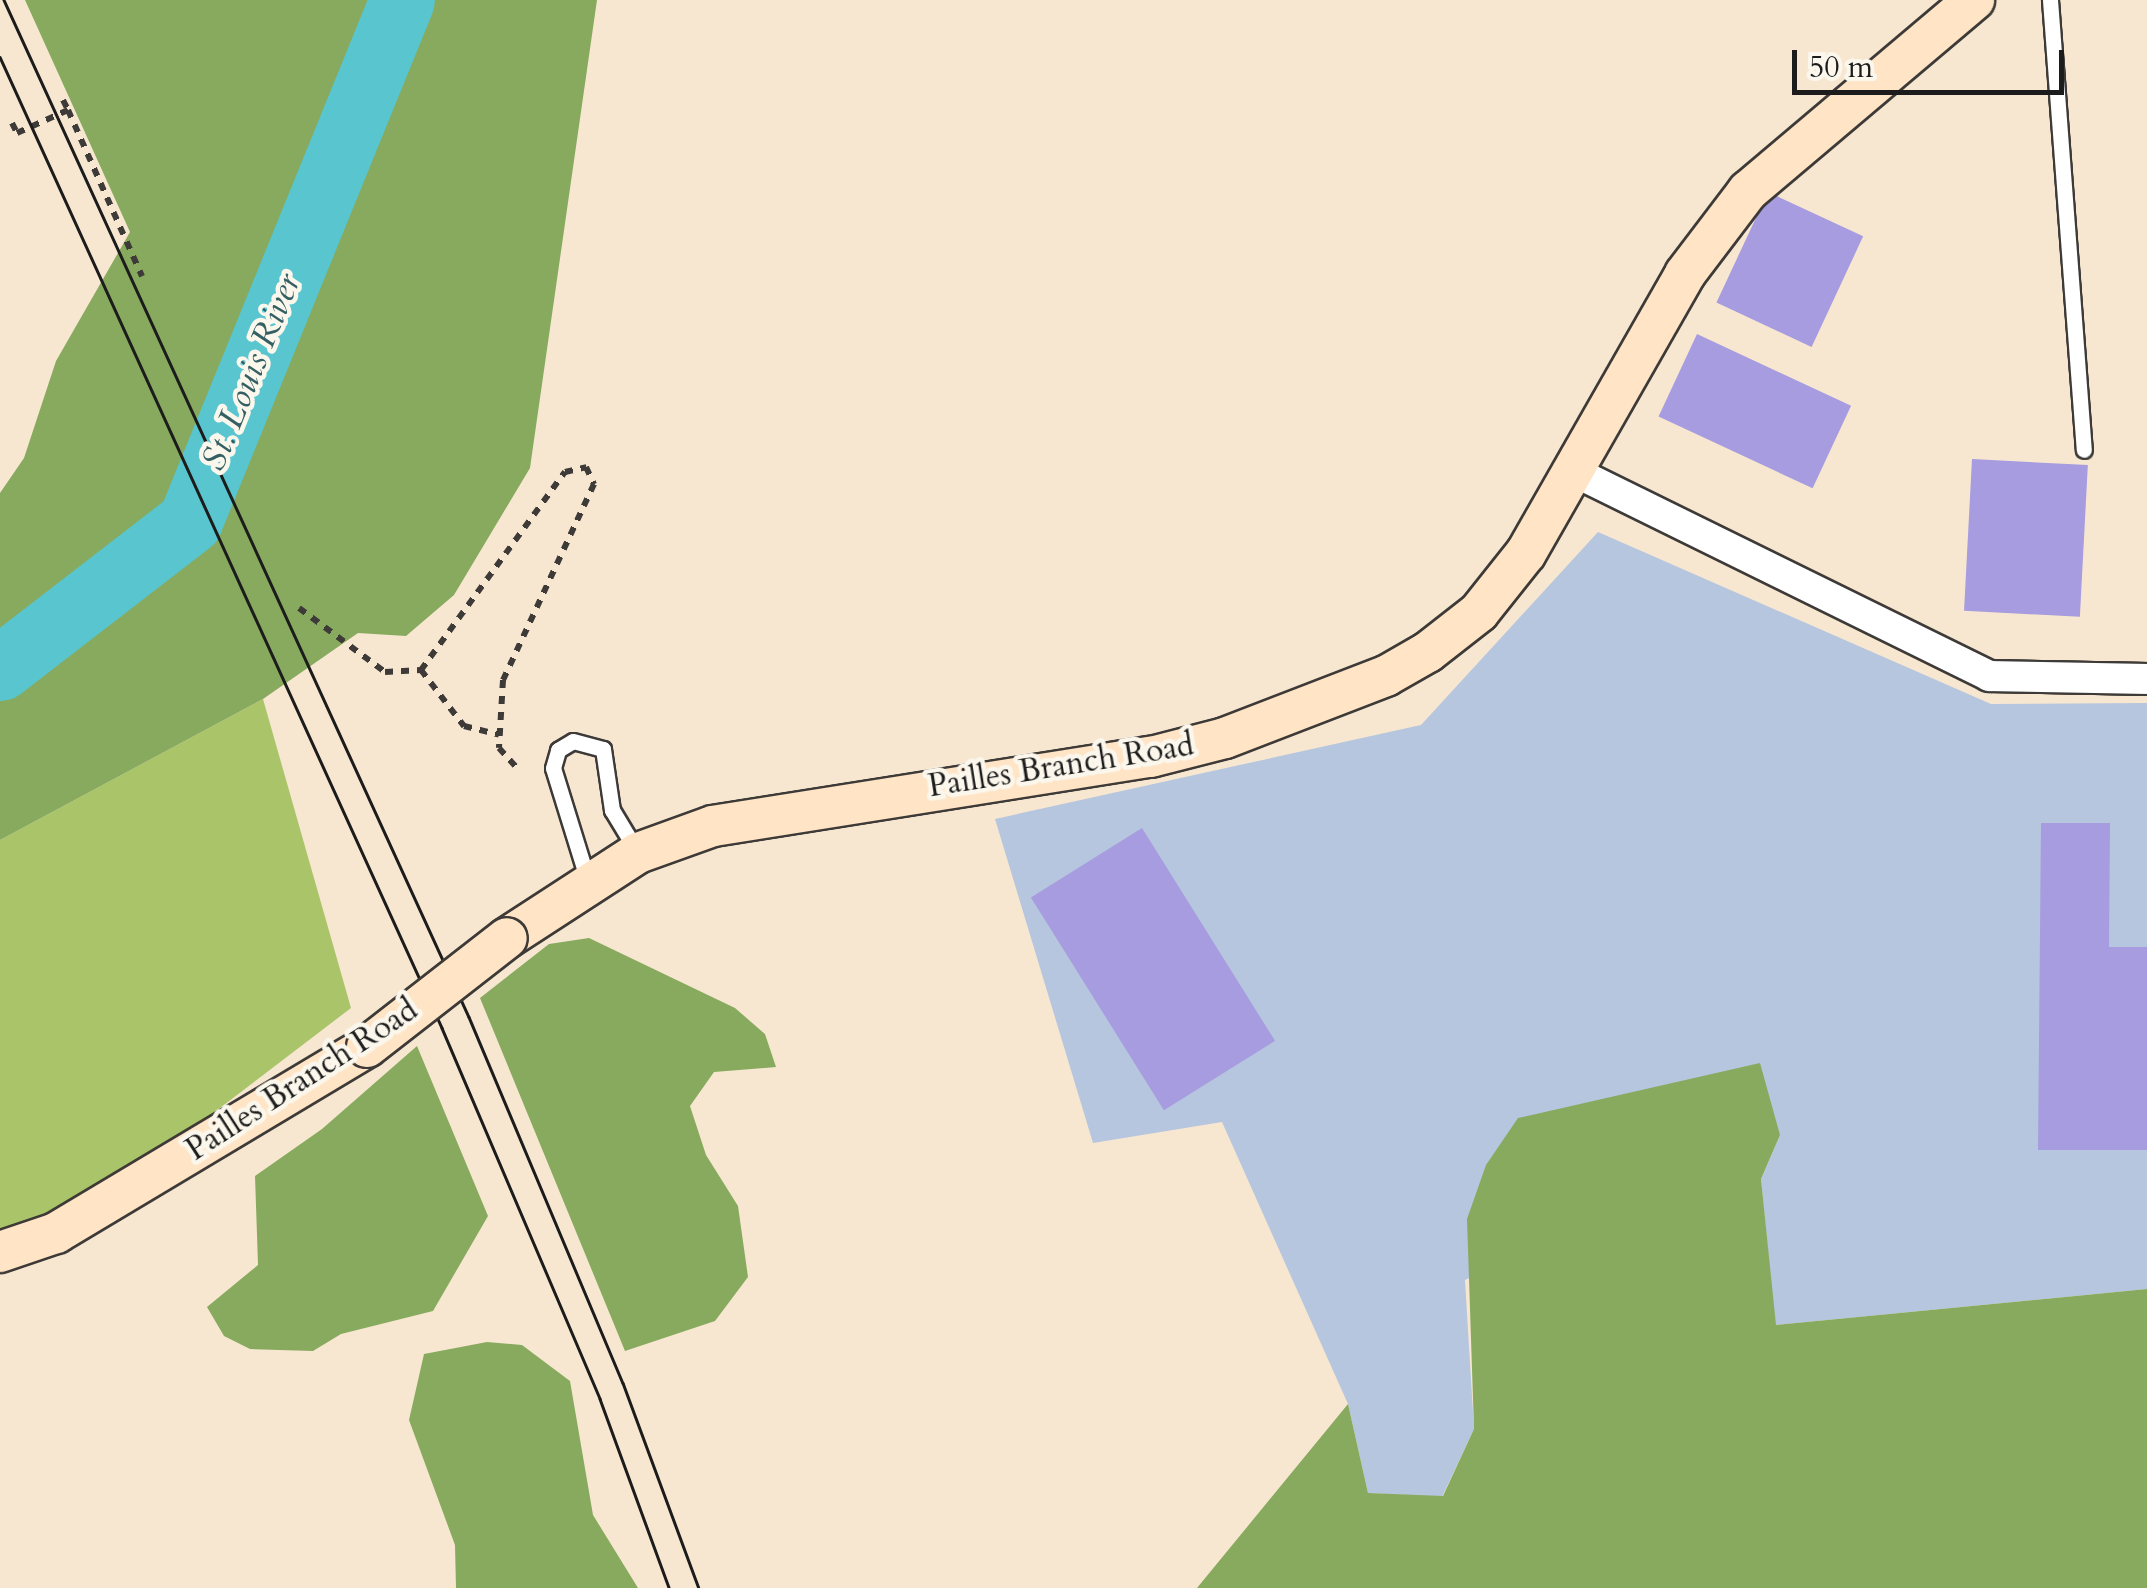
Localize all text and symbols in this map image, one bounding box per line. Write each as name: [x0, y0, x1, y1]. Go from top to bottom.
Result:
scale bar: [1797, 30, 2070, 92]
text: 50 m: [1809, 47, 1873, 88]
water label: St. Louis River: [193, 268, 309, 476]
street label: Pailles Branch Road: [925, 726, 1197, 806]
street label: Pailles Branch Road: [179, 991, 425, 1169]

